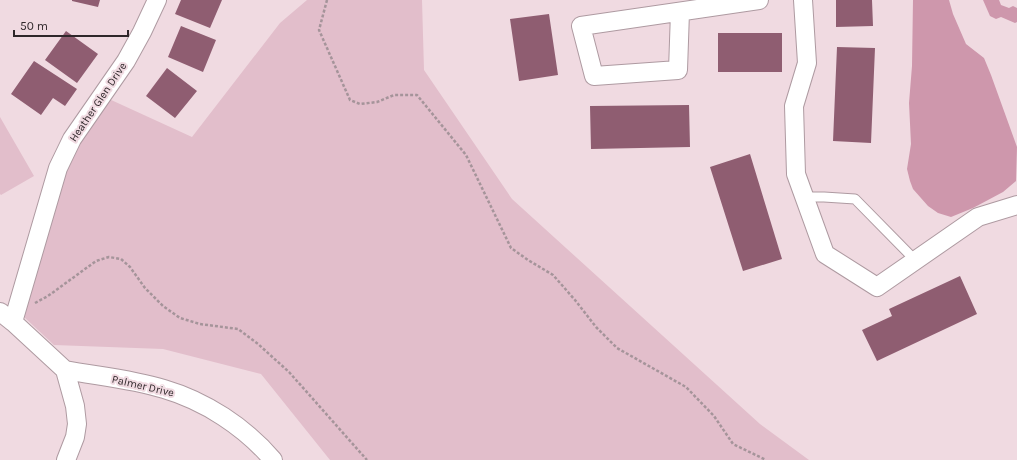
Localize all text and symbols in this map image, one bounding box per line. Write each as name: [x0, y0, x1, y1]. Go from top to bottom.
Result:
scale bar: [14, 12, 128, 38]
text: 50 m: [20, 19, 48, 33]
street label: Heather Glen Drive: [67, 60, 130, 144]
street label: Palmer Drive: [111, 373, 176, 400]

